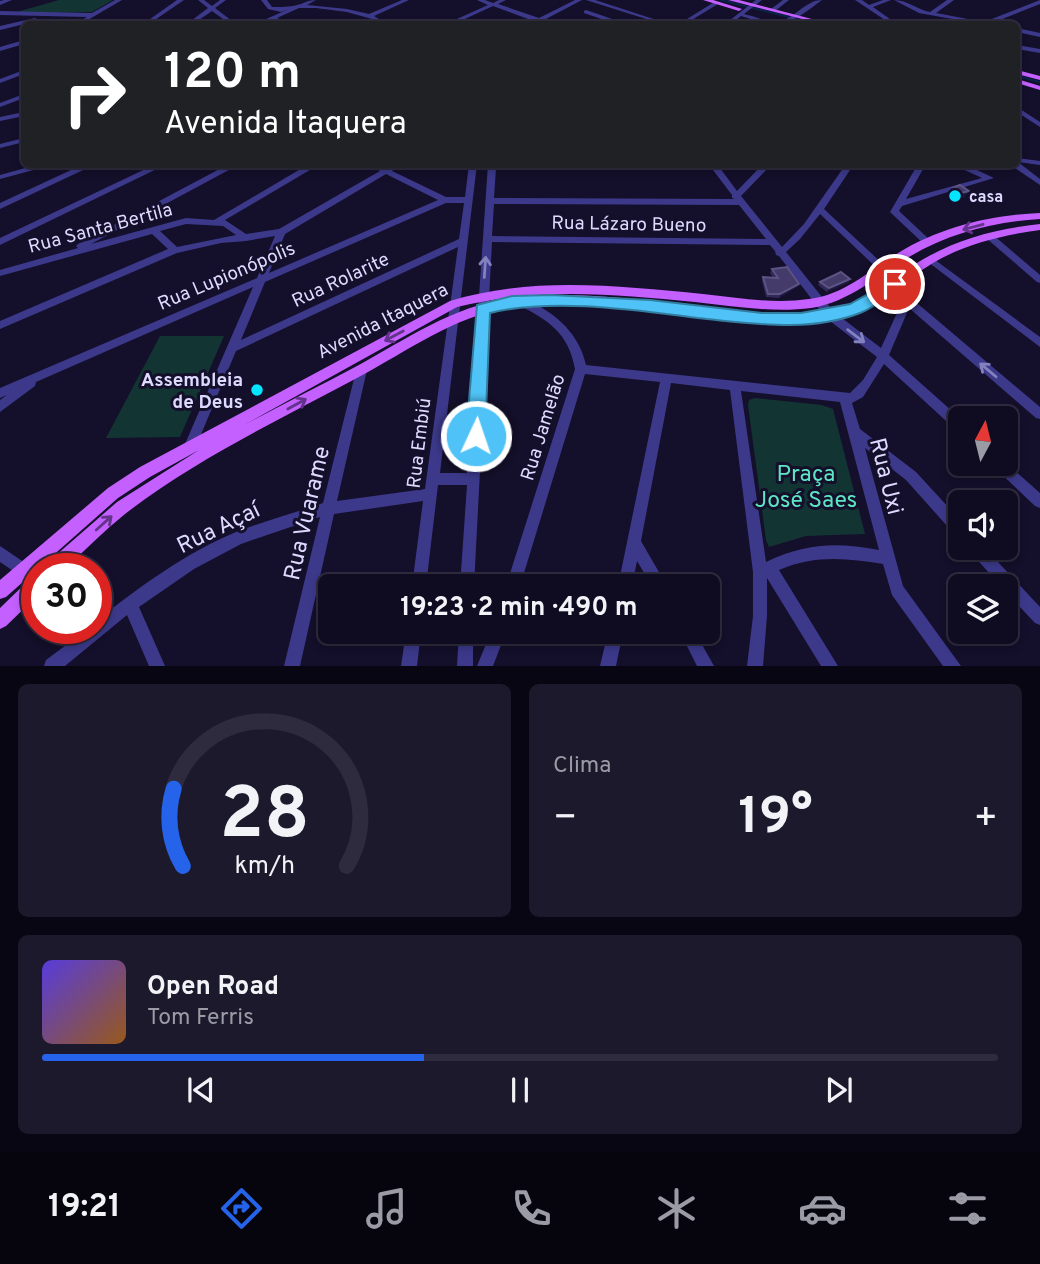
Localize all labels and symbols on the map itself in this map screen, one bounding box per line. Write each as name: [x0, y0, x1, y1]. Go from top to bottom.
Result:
marker: casa: [947, 188, 963, 204]
place label: casa: [969, 188, 1003, 208]
street label: Rua Santa Bertila: [26, 198, 175, 260]
street label: Rua Lázaro Bueno: [551, 212, 707, 238]
one-way arrow: [962, 221, 984, 234]
street label: Rua Lupionópolis: [154, 237, 299, 317]
street label: Rua Rolarite: [288, 248, 393, 314]
pin: [865, 254, 925, 314]
one-way arrow: [479, 257, 492, 279]
street label: Avenida Itaquera: [313, 278, 453, 365]
one-way arrow: [846, 328, 865, 343]
one-way arrow: [384, 330, 405, 343]
one-way arrow: [979, 362, 997, 378]
place label: Assembleia de Deus: [141, 369, 243, 415]
street label: Rua Jamelão: [516, 371, 572, 484]
marker: Assembleia de Deus: [249, 382, 265, 398]
one-way arrow: [286, 397, 307, 410]
street label: Rua Embiú: [403, 397, 437, 490]
position arrow: [439, 399, 513, 473]
north arrow: [948, 406, 1018, 476]
street label: Rua Uxi: [861, 435, 908, 518]
street label: Rua Vuarame: [279, 444, 338, 583]
park label: Praça José Saes: [755, 461, 857, 516]
street label: Rua Açaí: [173, 496, 267, 562]
one-way arrow: [95, 515, 113, 531]
speed limit sign: 30: [21, 553, 112, 644]

